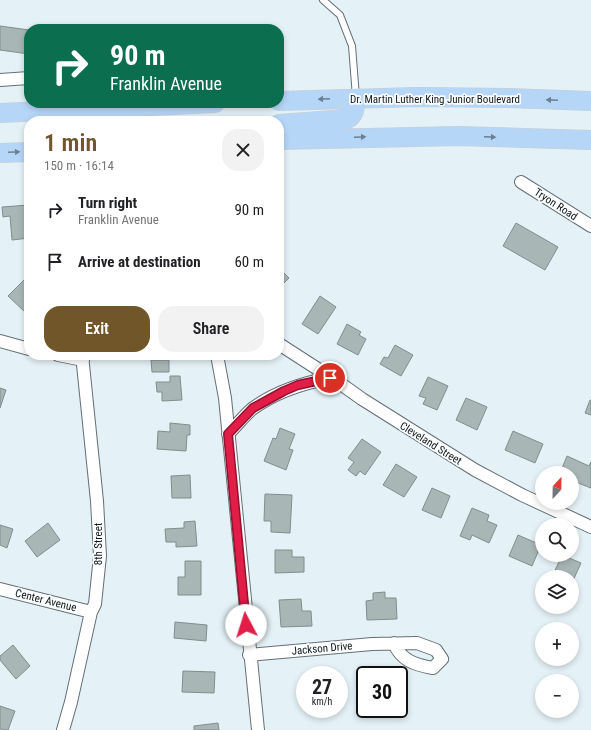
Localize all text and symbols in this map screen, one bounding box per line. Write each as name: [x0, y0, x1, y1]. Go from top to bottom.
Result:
text: 90 m: [110, 39, 166, 72]
icon: right: [44, 40, 96, 92]
text: Franklin Avenue: [110, 73, 222, 94]
street label: Dr. Martin Luther King Junior Boulevard: [350, 93, 520, 106]
one-way arrow: [318, 96, 330, 103]
one-way arrow: [545, 97, 558, 103]
text: 1 min: [44, 129, 97, 157]
button: close: [222, 129, 264, 171]
one-way arrow: [354, 134, 366, 141]
one-way arrow: [484, 134, 497, 140]
one-way arrow: [8, 149, 21, 156]
text: 150 m · 16:14: [44, 158, 114, 173]
street label: Tryon Road: [532, 186, 580, 223]
text: Turn right: [78, 194, 137, 212]
icon: right: [44, 199, 66, 221]
text: 90 m: [234, 201, 264, 219]
text: Franklin Avenue: [78, 212, 159, 227]
icon: arrive: [44, 251, 66, 273]
text: Arrive at destination: [78, 253, 201, 271]
text: 60 m: [234, 253, 264, 271]
button: Exit: [44, 306, 150, 352]
button: Share: [158, 306, 264, 352]
pin: [313, 361, 347, 395]
icon: arrive: [319, 367, 341, 389]
street label: Cleveland Street: [397, 419, 464, 468]
north arrow: [535, 466, 579, 510]
map controls: [535, 466, 579, 718]
button: search: [535, 518, 579, 562]
street label: 8th Street: [92, 523, 105, 565]
button: layers: [535, 570, 579, 614]
street label: Center Avenue: [14, 587, 78, 614]
position arrow: [225, 604, 267, 646]
button: +: [535, 622, 579, 666]
street label: Jackson Drive: [291, 639, 353, 658]
speed limit sign: 30: [356, 666, 408, 718]
button: −: [535, 674, 579, 718]
text: 27: [312, 675, 332, 699]
text: km/h: [312, 696, 332, 707]

